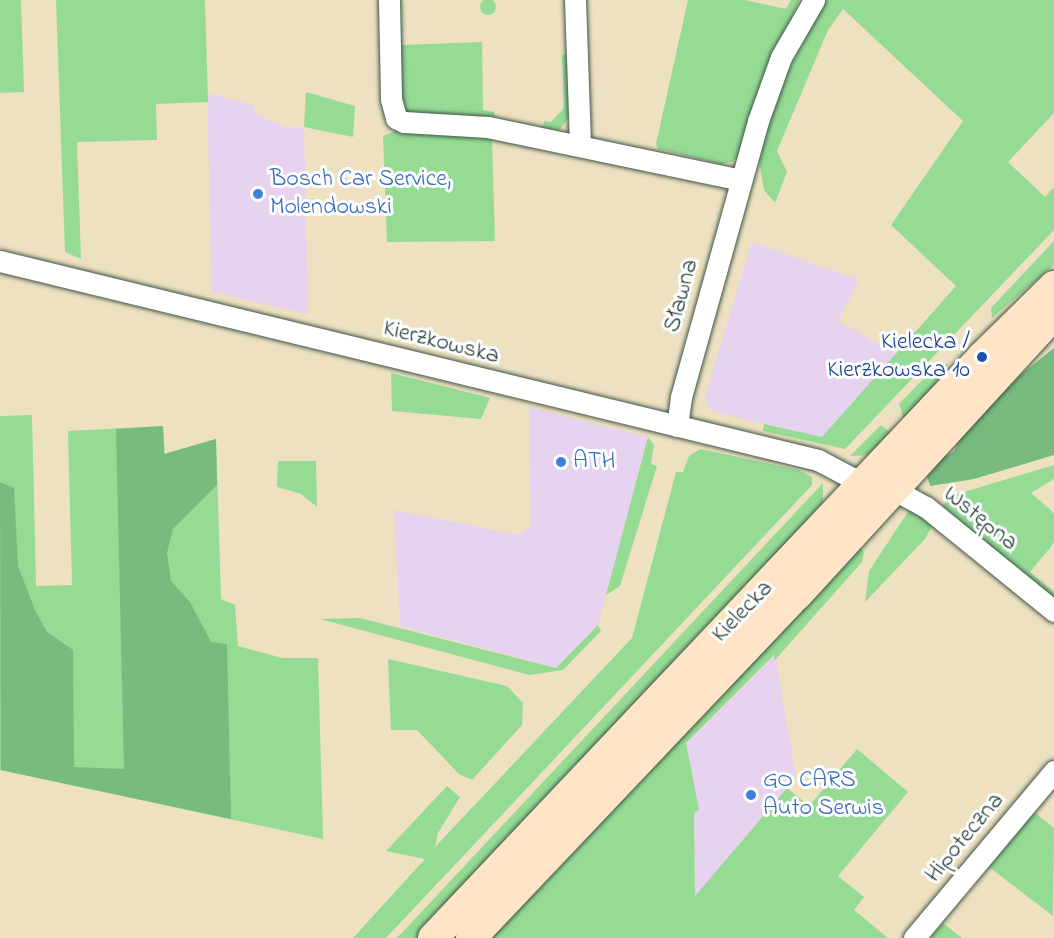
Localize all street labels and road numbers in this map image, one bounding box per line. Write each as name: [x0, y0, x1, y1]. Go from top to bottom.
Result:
street label: Sławna: [658, 256, 706, 336]
street label: Kierzkowska: [380, 315, 502, 371]
street label: Wstępna: [937, 480, 1023, 558]
street label: Kielecka: [706, 575, 780, 649]
street label: Hipoteczna: [919, 787, 1011, 889]

